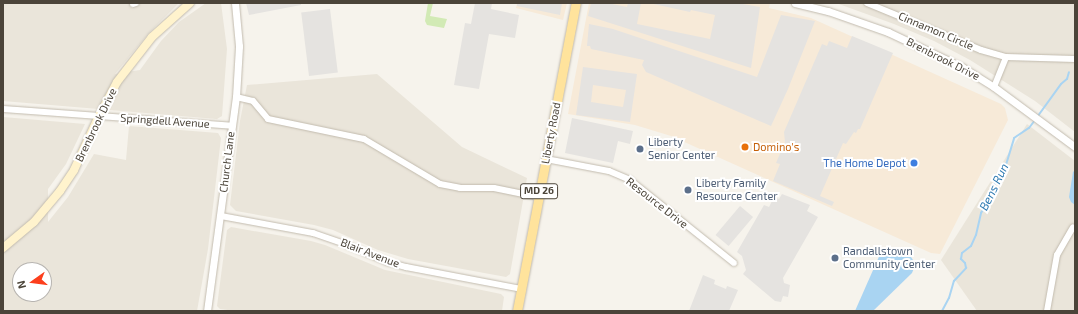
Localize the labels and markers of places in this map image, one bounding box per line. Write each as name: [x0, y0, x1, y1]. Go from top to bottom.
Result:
place label: Liberty Senior Center: [648, 136, 715, 162]
place label: Domino's: [753, 140, 799, 154]
marker: Domino's: [740, 142, 750, 152]
marker: Liberty Senior Center: [635, 144, 645, 154]
place label: The Home Depot: [823, 156, 906, 170]
marker: The Home Depot: [909, 158, 919, 168]
place label: Liberty Family Resource Center: [696, 177, 778, 203]
marker: Liberty Family Resource Center: [683, 185, 693, 195]
place label: Randallstown Community Center: [843, 245, 936, 271]
marker: Randallstown Community Center: [830, 253, 840, 263]

